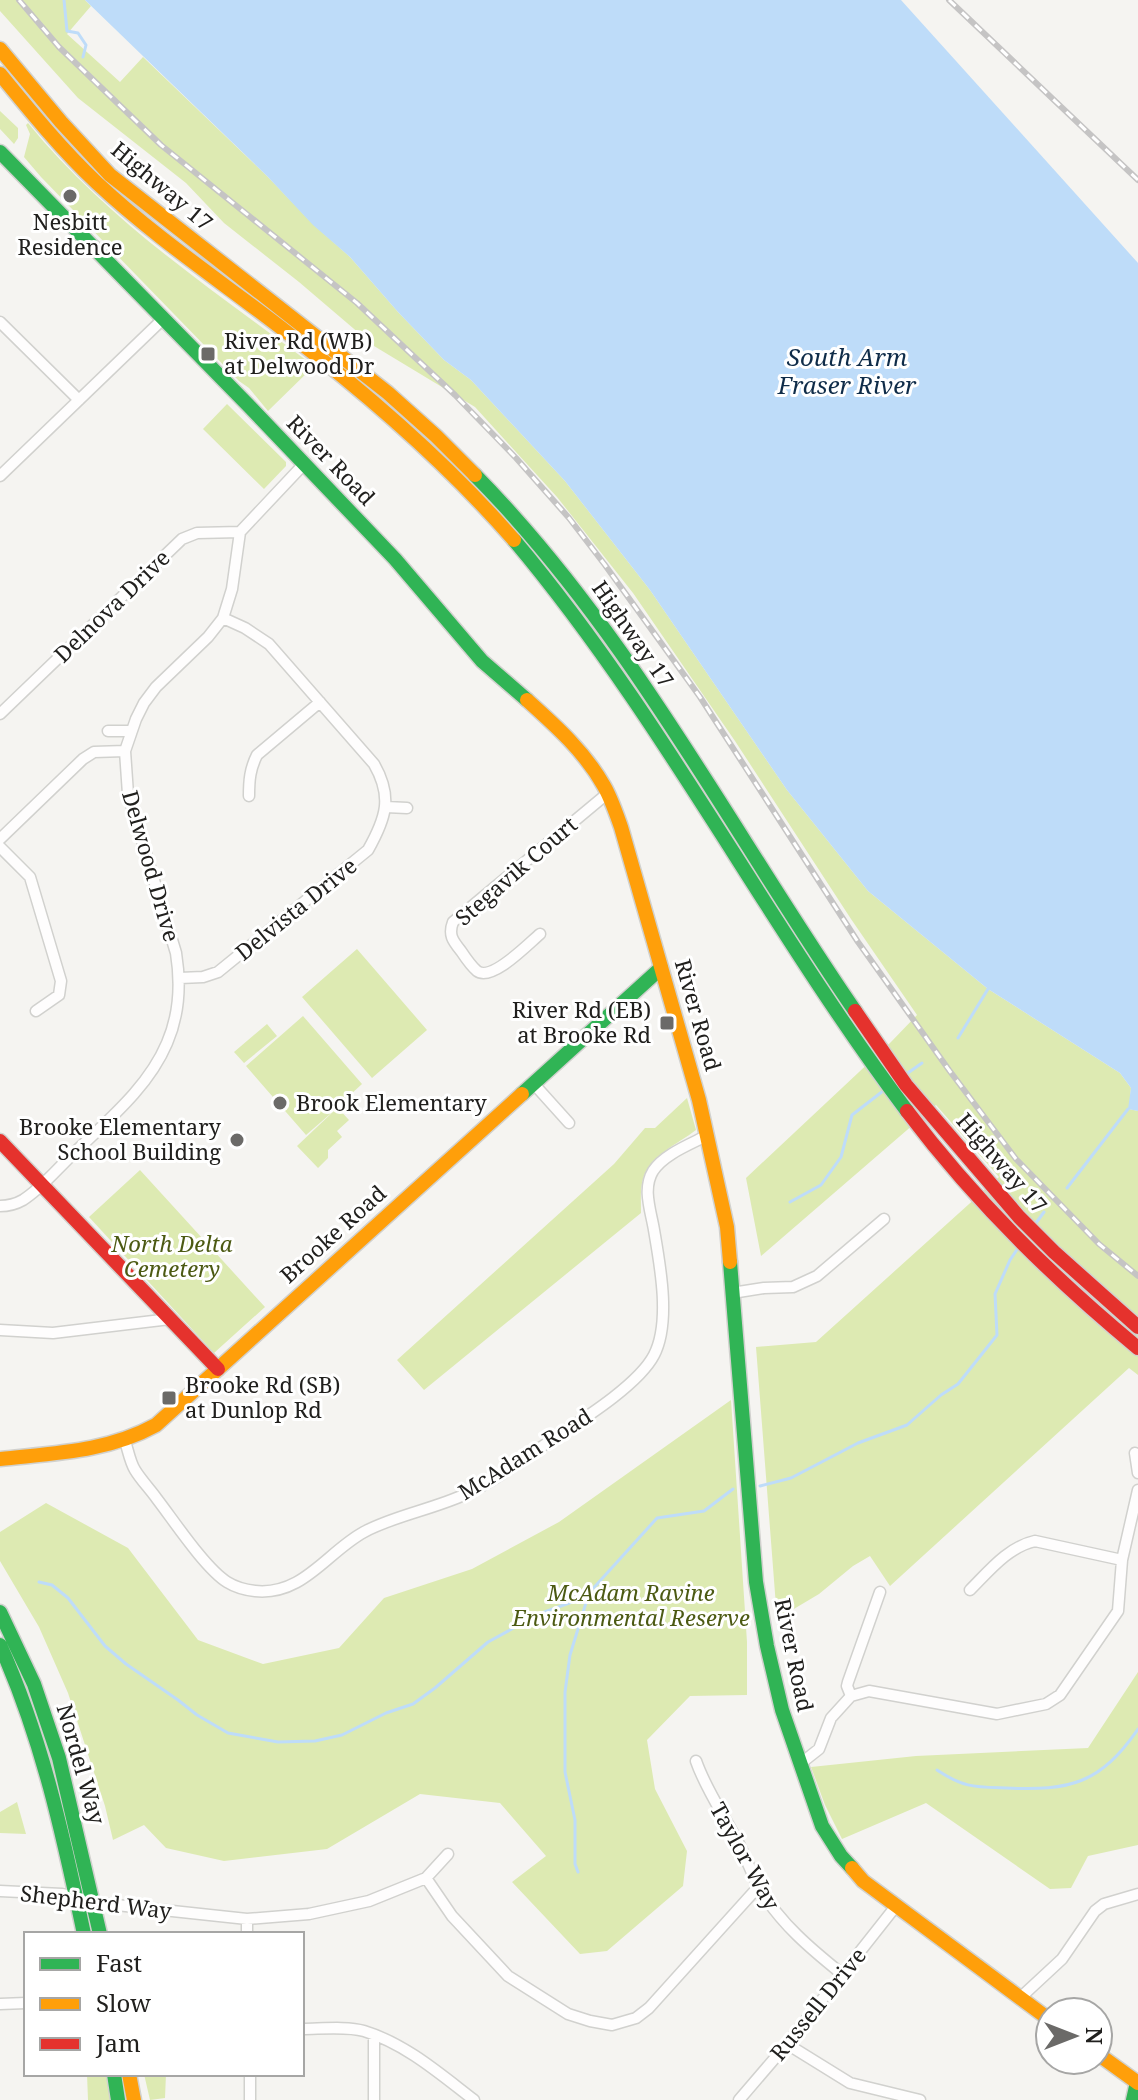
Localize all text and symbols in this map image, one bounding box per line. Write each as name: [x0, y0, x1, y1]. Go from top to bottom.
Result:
street label: Highway 17: [106, 134, 220, 237]
marker: Nesbitt Residence: [61, 187, 79, 205]
place label: Nesbitt Residence: [17, 206, 123, 261]
place label: River Rd (WB) at Delwood Dr: [224, 325, 375, 380]
water label: South Arm Fraser River: [777, 340, 917, 401]
marker: River Rd (WB) at Delwood Dr: [199, 345, 217, 363]
street label: River Road: [281, 407, 383, 511]
street label: Delnova Drive: [47, 542, 176, 668]
street label: Highway 17: [586, 574, 682, 693]
street label: Delwood Drive: [116, 787, 188, 945]
street label: Stegavik Court: [448, 809, 583, 932]
street label: Delvista Drive: [228, 850, 362, 966]
street label: River Road: [669, 955, 729, 1075]
place label: River Rd (EB) at Brooke Rd: [512, 994, 651, 1049]
marker: River Rd (EB) at Brooke Rd: [658, 1014, 676, 1032]
place label: Brook Elementary: [296, 1087, 487, 1117]
marker: Brook Elementary: [271, 1094, 289, 1112]
street label: Highway 17: [951, 1106, 1055, 1219]
place label: Brooke Elementary School Building: [19, 1111, 222, 1166]
marker: Brooke Elementary School Building: [228, 1131, 246, 1149]
street label: Brooke Road: [273, 1177, 392, 1289]
park label: North Delta Cemetery: [110, 1228, 233, 1283]
place label: Brooke Rd (SB) at Dunlop Rd: [185, 1369, 340, 1424]
marker: Brooke Rd (SB) at Dunlop Rd: [160, 1389, 178, 1407]
street label: McAdam Road: [452, 1400, 597, 1506]
park label: McAdam Ravine Environmental Reserve: [511, 1577, 750, 1632]
street label: River Road: [768, 1595, 822, 1715]
street label: Nordel Way: [51, 1700, 114, 1828]
street label: Taylor Way: [704, 1796, 788, 1915]
street label: Shepherd Way: [19, 1877, 174, 1925]
legend: [24, 1932, 304, 2076]
street label: Russell Drive: [762, 1941, 872, 2066]
text: Fast: [96, 1946, 142, 1979]
text: Slow: [96, 1986, 151, 2019]
north arrow: [1034, 1996, 1114, 2076]
text: Jam: [95, 2026, 141, 2059]
text: N: [1080, 2027, 1110, 2045]

